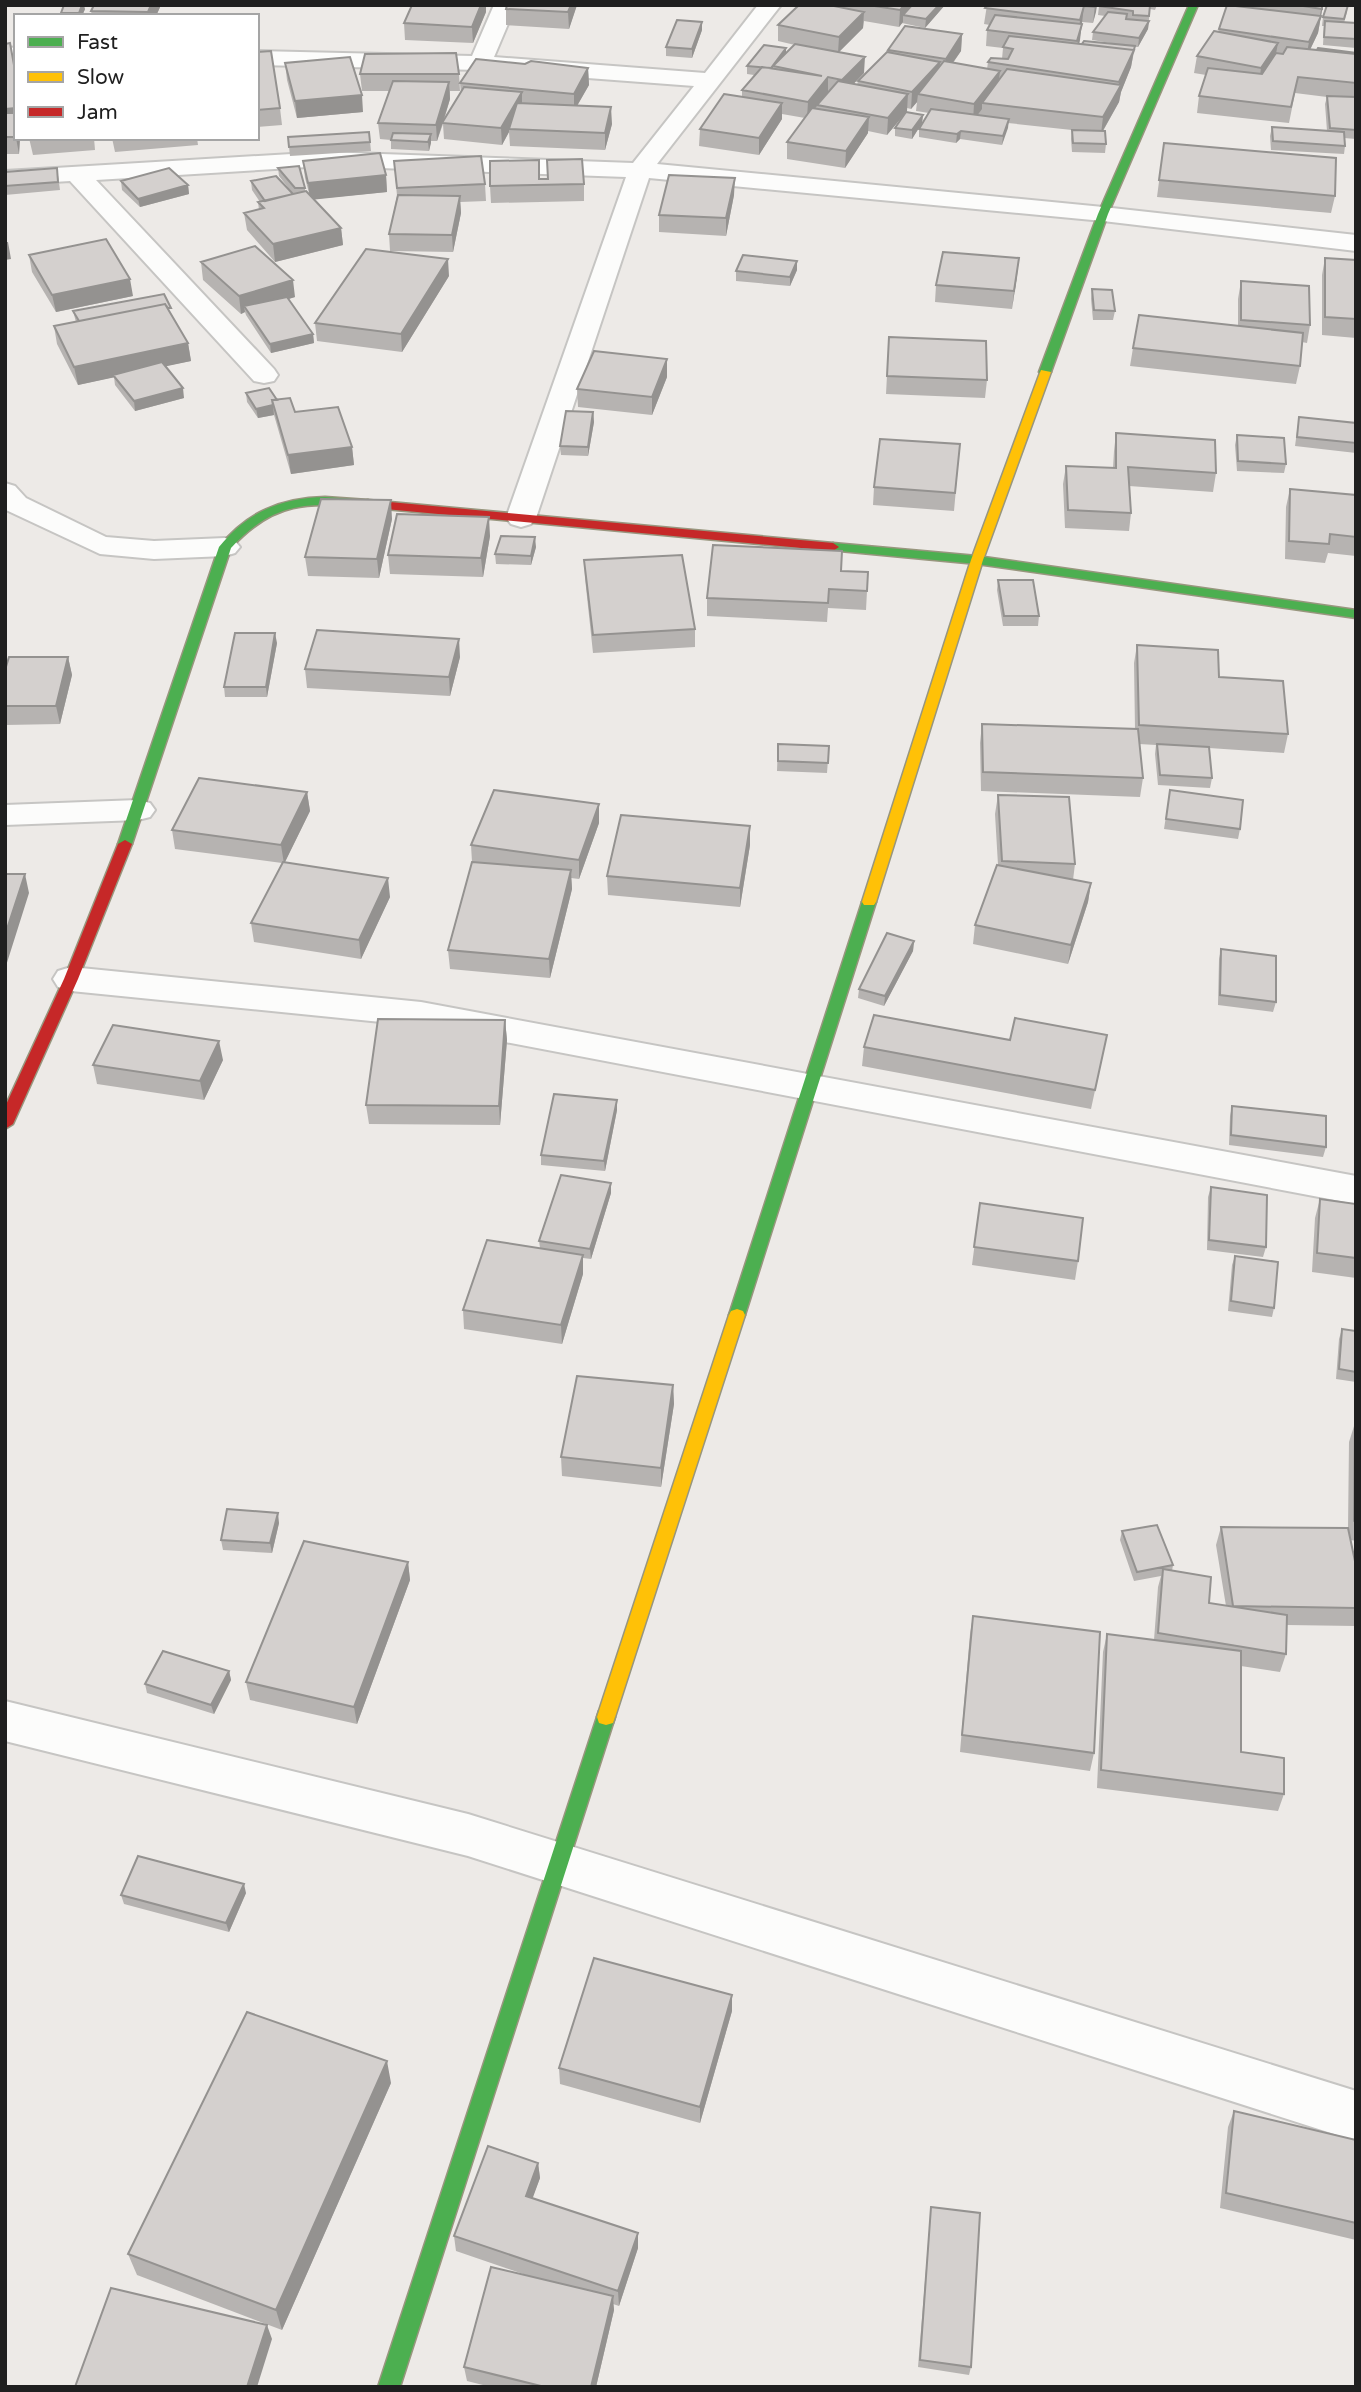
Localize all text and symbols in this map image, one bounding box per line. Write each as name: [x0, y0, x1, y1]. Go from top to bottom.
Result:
legend: [14, 14, 259, 140]
text: Fast: [77, 30, 118, 55]
text: Slow: [77, 65, 125, 90]
text: Jam: [77, 100, 118, 125]

